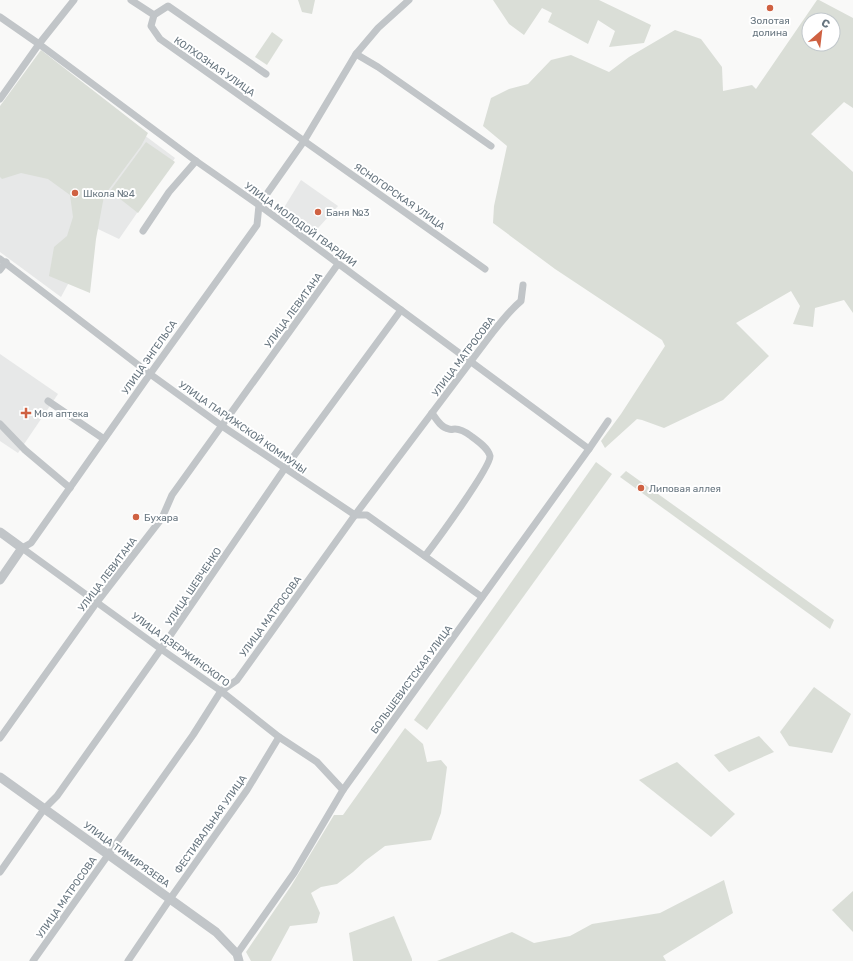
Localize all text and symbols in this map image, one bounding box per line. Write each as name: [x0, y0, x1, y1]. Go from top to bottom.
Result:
marker: Золотая долина: [765, 3, 775, 13]
north arrow: [801, 12, 841, 52]
place label: Золотая долина: [750, 15, 790, 39]
text: С: [819, 16, 832, 31]
street label: КОЛХОЗНАЯ УЛИЦА: [172, 34, 257, 99]
street label: ЯСНОГОРСКАЯ УЛИЦА: [352, 161, 447, 233]
street label: УЛИЦА МОЛОДОЙ ГВАРДИИ: [242, 180, 359, 270]
marker: Школа №4: [70, 188, 80, 198]
place label: Школа №4: [83, 188, 135, 200]
marker: Баня №3: [313, 207, 323, 217]
place label: Баня №3: [326, 207, 370, 219]
street label: УЛИЦА ЛЕВИТАНА: [262, 270, 325, 351]
street label: УЛИЦА МАТРОСОВА: [430, 314, 498, 399]
street label: УЛИЦА ЭНГЕЛЬСА: [120, 318, 180, 397]
street label: УЛИЦА ПАРИЖСКОЙ КОММУНЫ: [176, 379, 309, 477]
marker: Моя аптека: [21, 408, 31, 418]
place label: Моя аптека: [34, 408, 89, 420]
marker: Липовая аллея: [636, 483, 646, 493]
place label: Липовая аллея: [649, 483, 721, 495]
marker: Бухара: [131, 512, 141, 522]
place label: Бухара: [144, 512, 178, 524]
street label: УЛИЦА ЛЕВИТАНА: [76, 535, 140, 614]
street label: УЛИЦА ШЕВЧЕНКО: [163, 545, 224, 628]
street label: УЛИЦА МАТРОСОВА: [237, 574, 304, 659]
street label: УЛИЦА ДЗЕРЖИНСКОГО: [129, 610, 232, 690]
street label: БОЛЬШЕВИСТСКАЯ УЛИЦА: [368, 623, 455, 736]
street label: ФЕСТИВАЛЬНАЯ УЛИЦА: [172, 773, 250, 876]
street label: УЛИЦА ТИМИРЯЗЕВА: [81, 819, 172, 890]
street label: УЛИЦА МАТРОСОВА: [34, 854, 100, 941]

